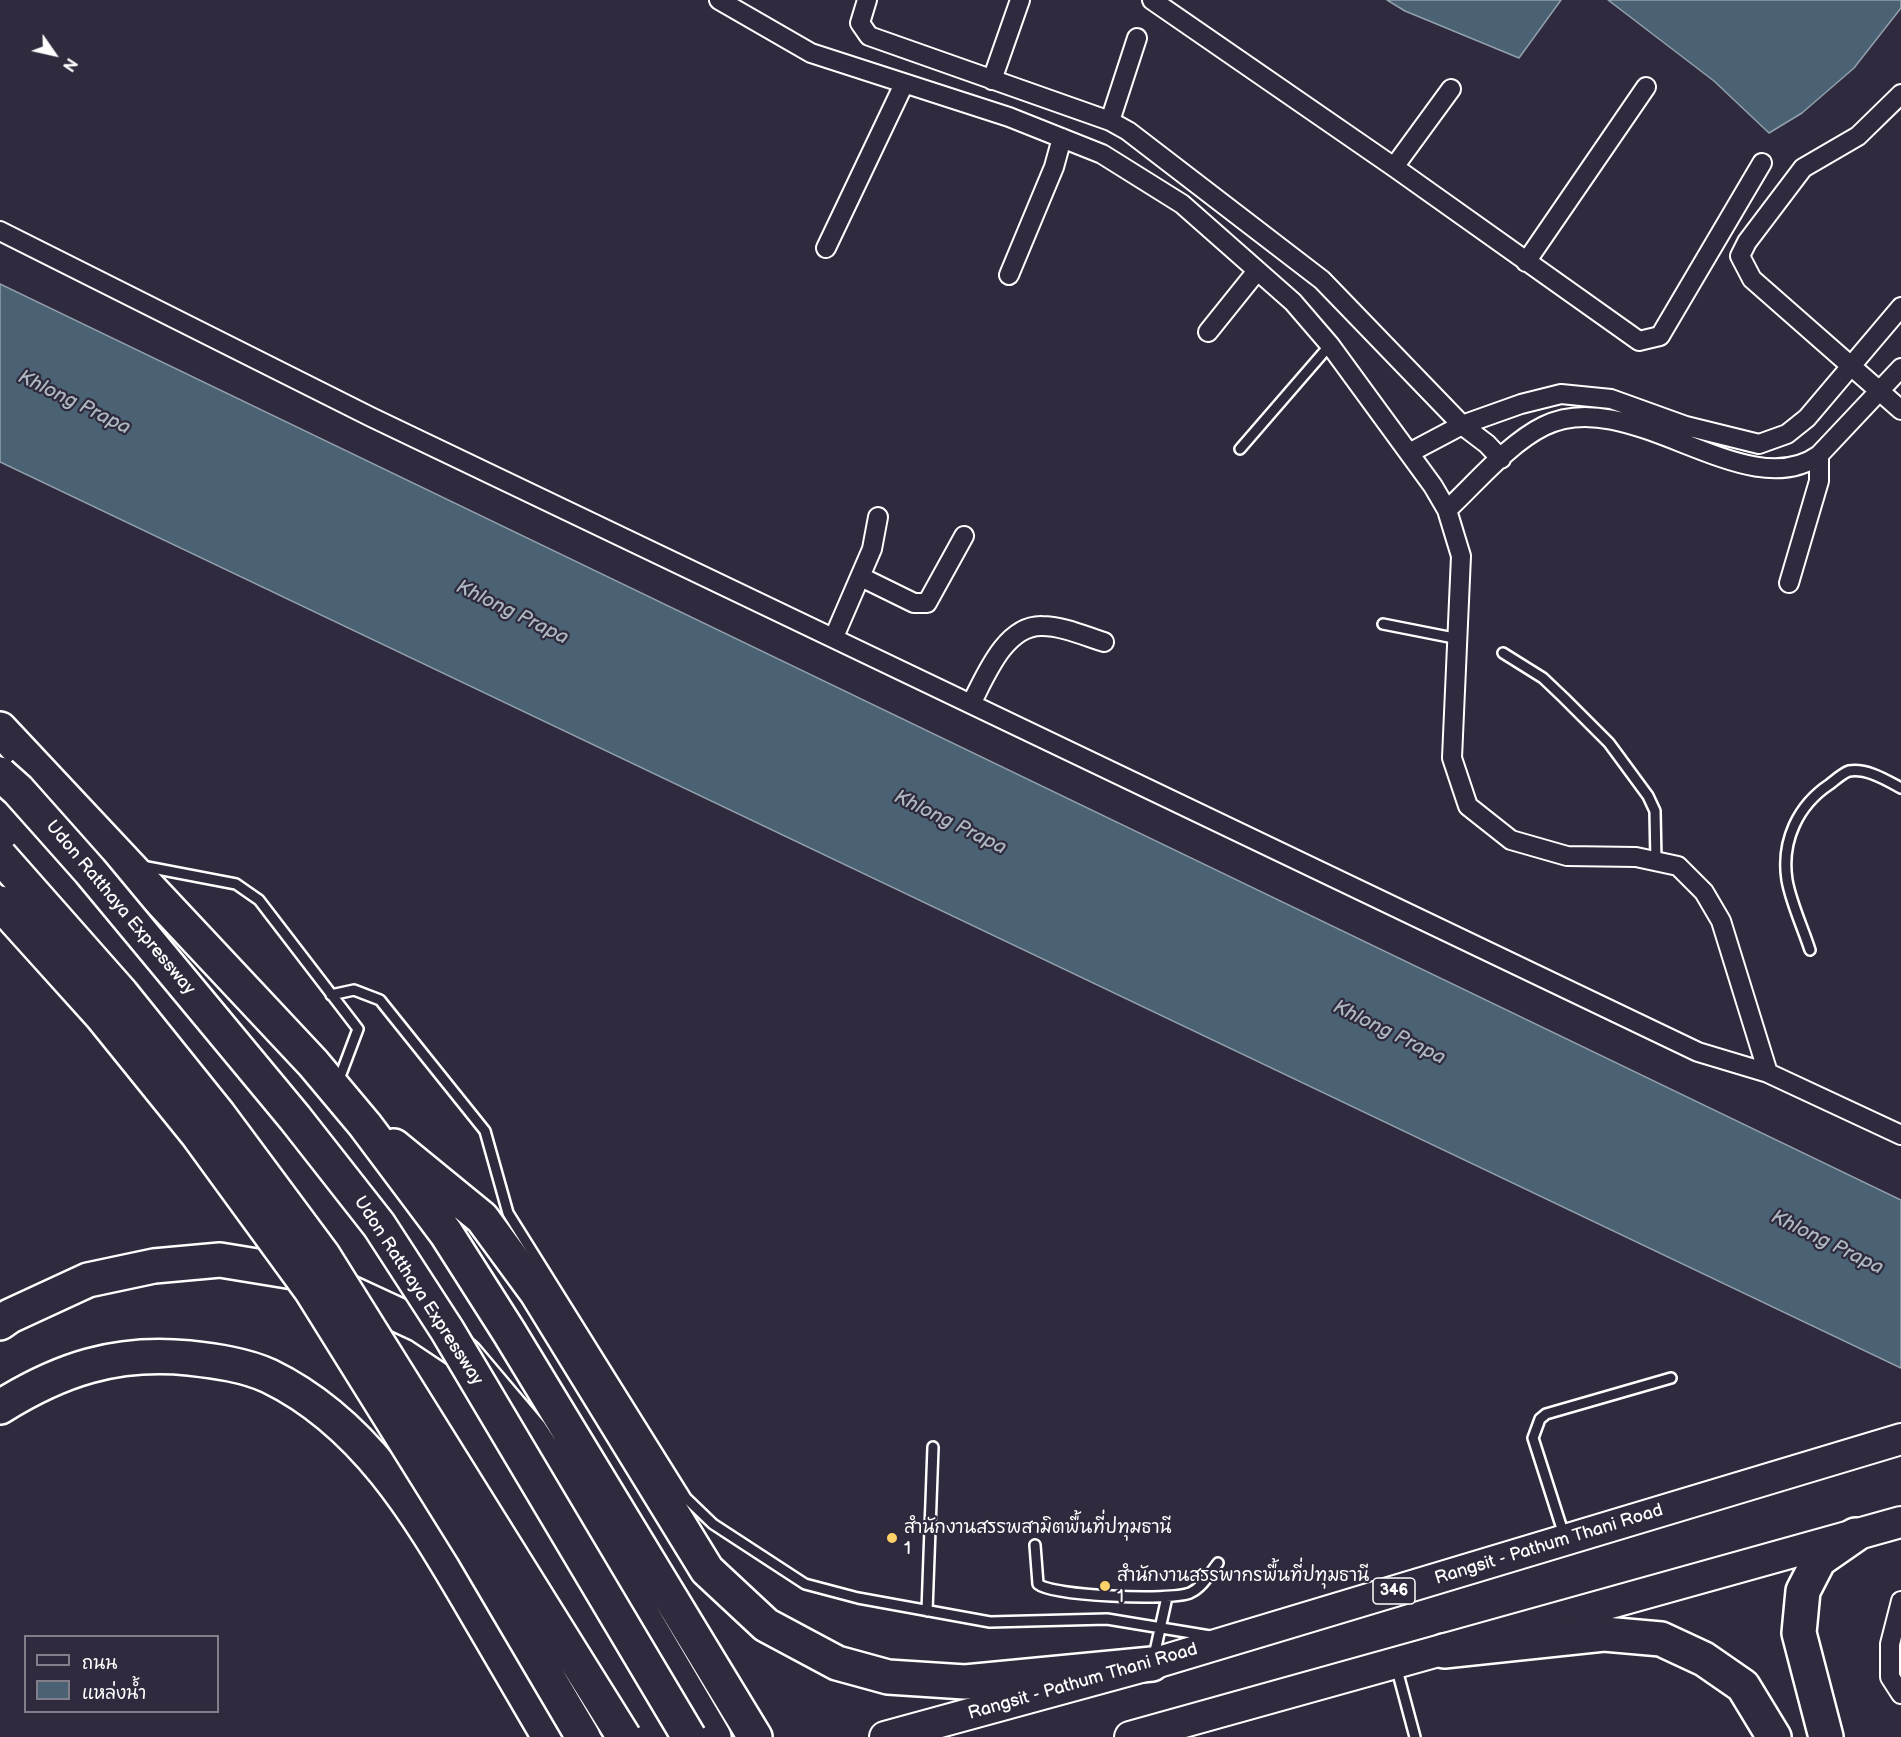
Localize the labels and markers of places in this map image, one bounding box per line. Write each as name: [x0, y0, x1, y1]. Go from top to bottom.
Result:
place label: สำนักงานสรรพสามิตพื้นที่ปทุมธานี 1: [904, 1517, 1172, 1559]
marker: สำนักงานสรรพสามิตพื้นที่ปทุมธานี 1: [885, 1531, 899, 1545]
place label: สำนักงานสรรพากรพื้นที่ปทุมธานี 1: [1117, 1565, 1369, 1608]
marker: สำนักงานสรรพากรพื้นที่ปทุมธานี 1: [1098, 1579, 1112, 1593]

